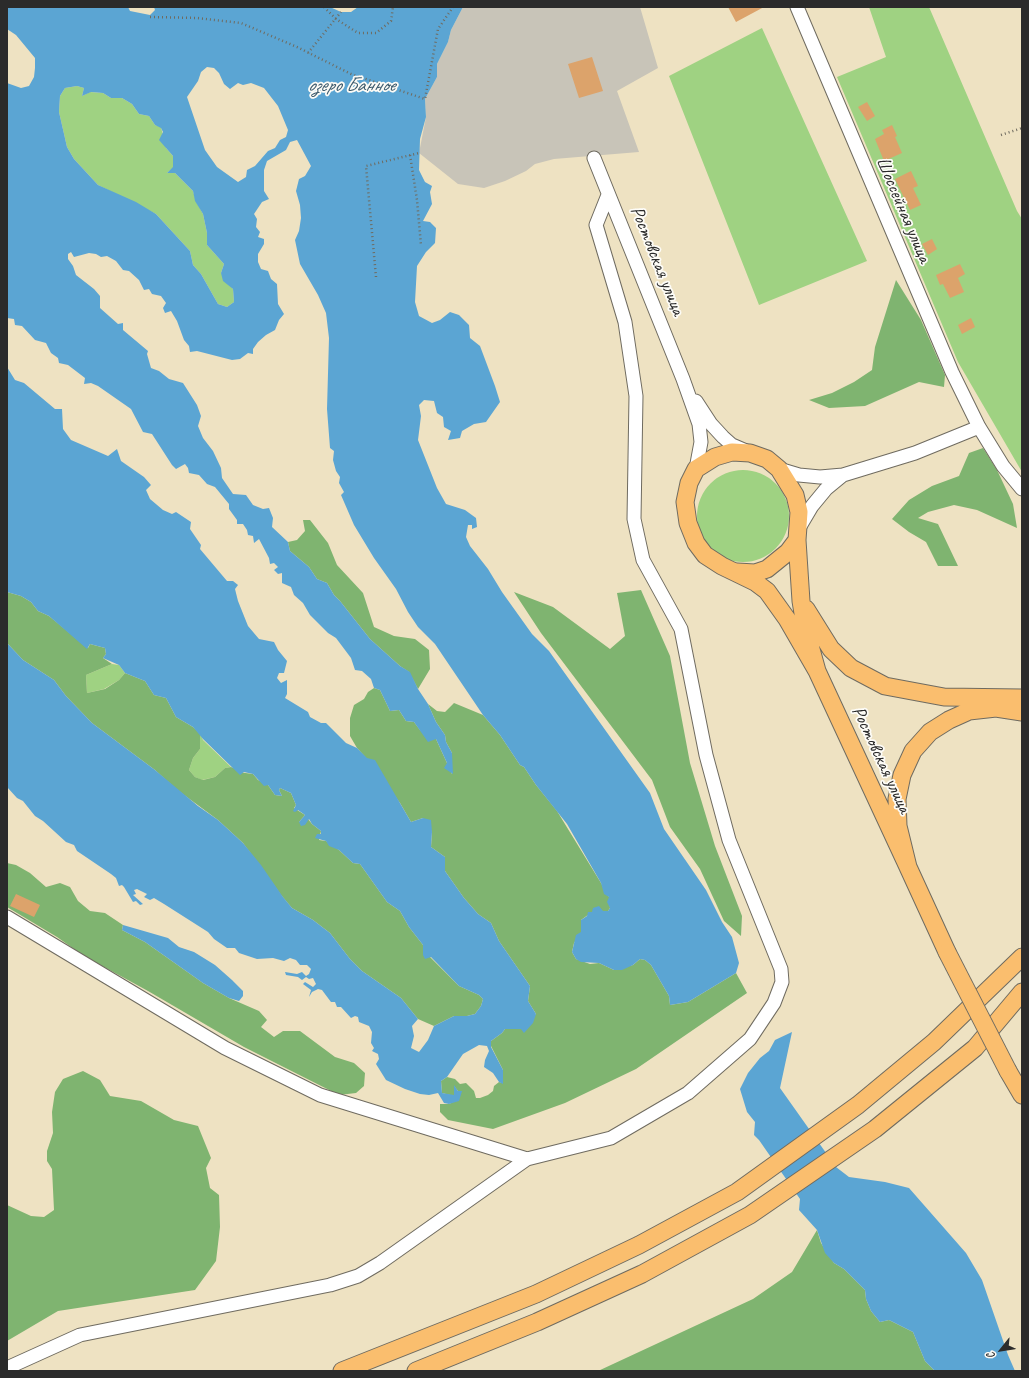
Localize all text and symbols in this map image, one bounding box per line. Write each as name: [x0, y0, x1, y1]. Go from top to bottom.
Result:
water label: озеро Банное: [307, 74, 395, 98]
street label: Шоссейная улица: [870, 154, 936, 266]
street label: Ростовская улица: [625, 203, 689, 319]
street label: Ростовская улица: [846, 703, 916, 817]
north arrow: [981, 1330, 1021, 1370]
text: С: [983, 1350, 998, 1362]

